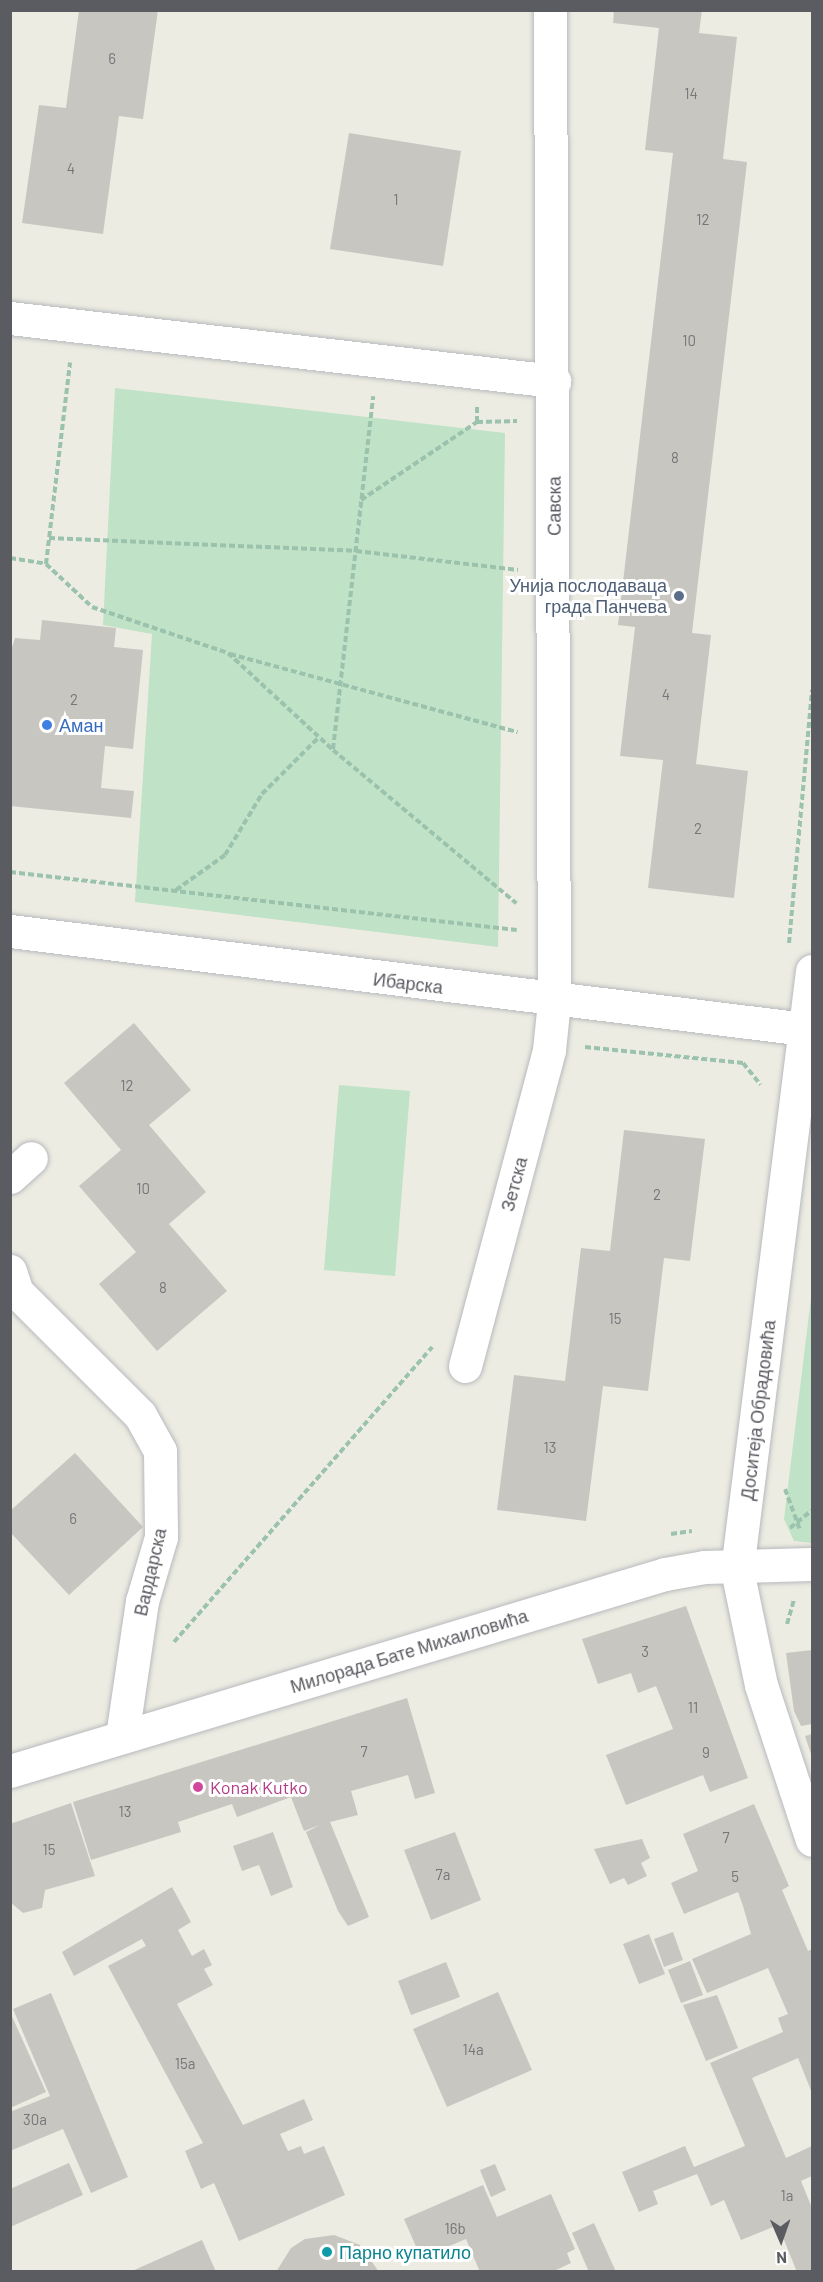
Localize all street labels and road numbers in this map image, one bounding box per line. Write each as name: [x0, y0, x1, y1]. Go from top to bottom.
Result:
street label: Савска: [543, 476, 565, 536]
street label: Ибарска: [372, 968, 444, 998]
street label: Зетска: [496, 1154, 532, 1214]
street label: Доситеја Обрадовића: [736, 1319, 780, 1501]
street label: Вардарска: [129, 1526, 171, 1618]
street label: Милорада Бате Михаиловића: [288, 1605, 530, 1697]

